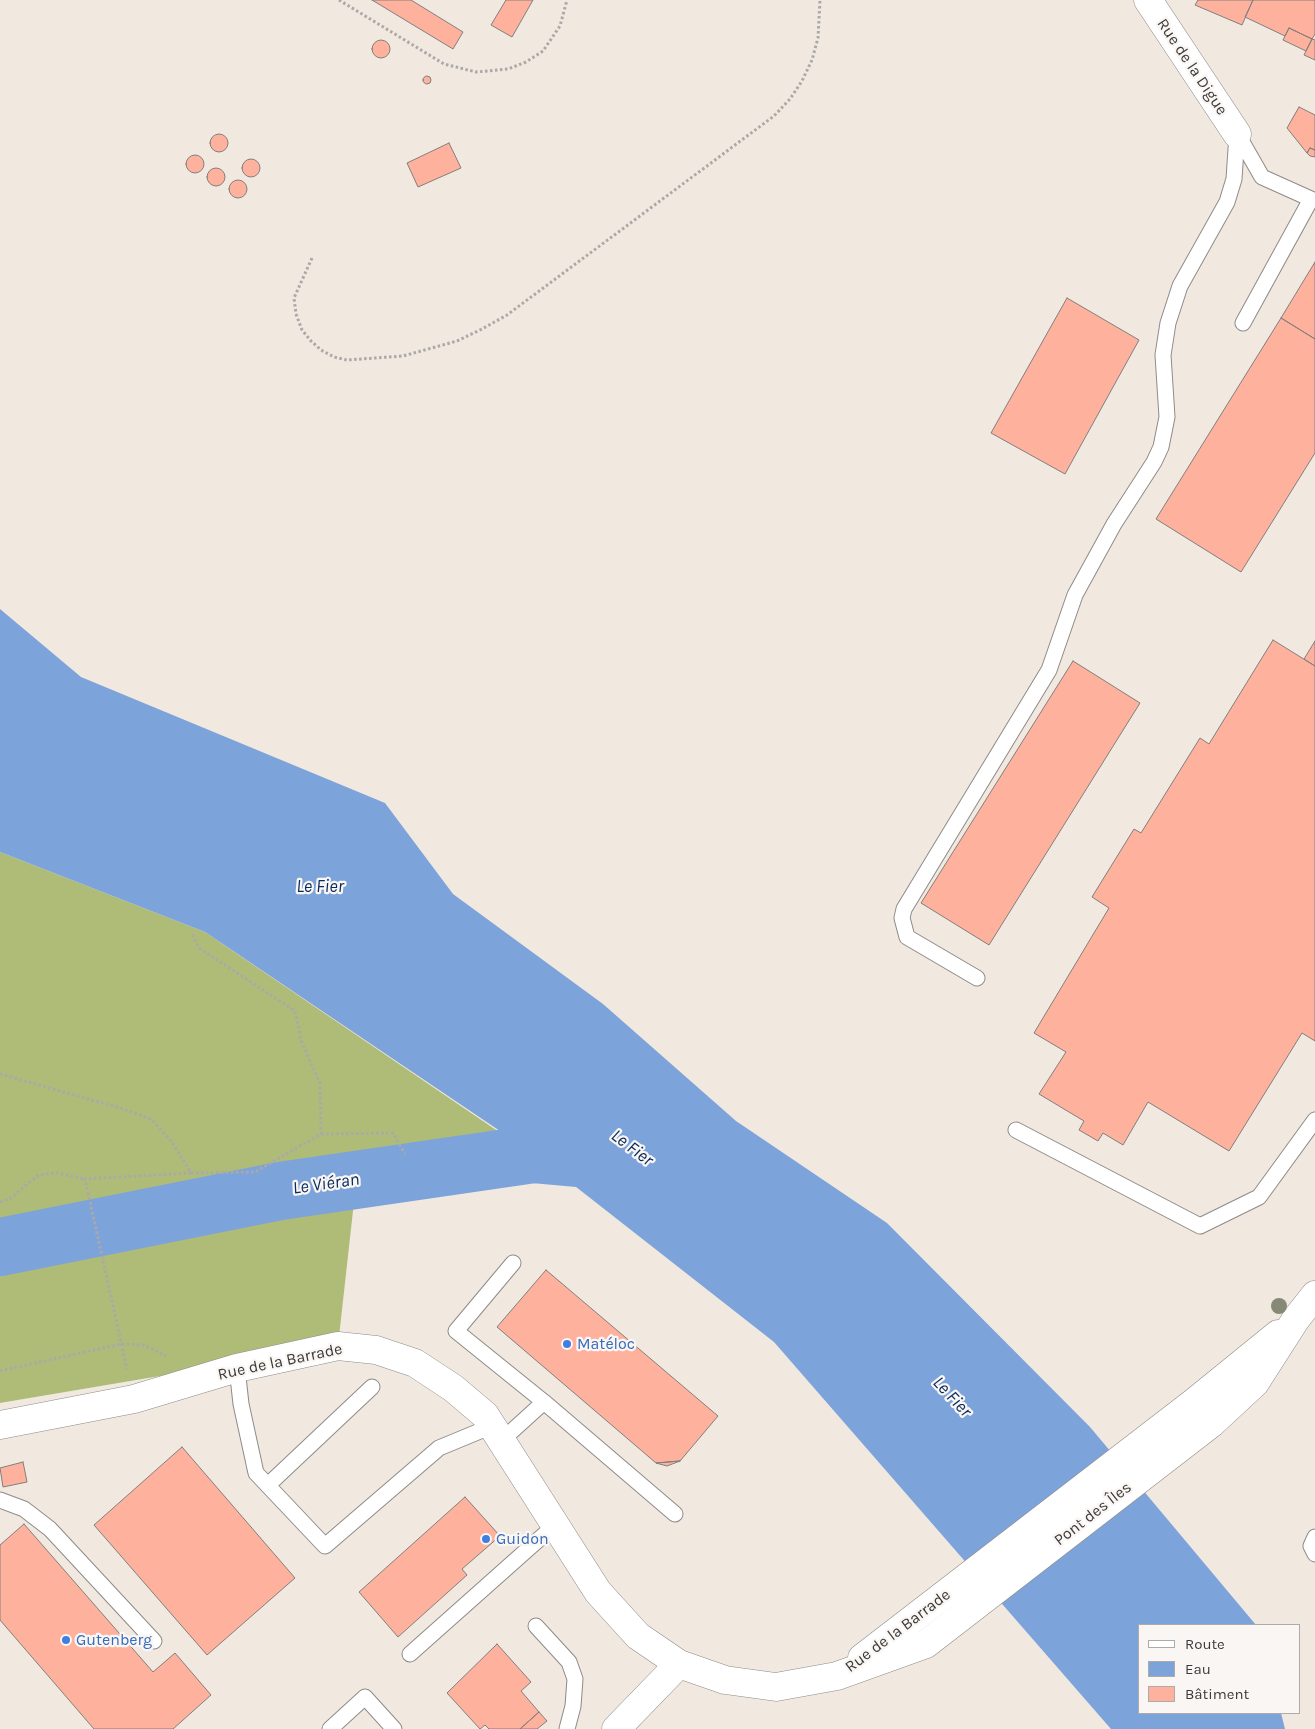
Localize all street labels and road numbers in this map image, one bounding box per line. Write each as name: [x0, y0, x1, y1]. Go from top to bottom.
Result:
street label: Rue de la Digue: [1153, 15, 1231, 119]
street label: Rue de la Barrade: [216, 1339, 344, 1385]
street label: Pont des Îles: [1051, 1478, 1135, 1550]
street label: Rue de la Barrade: [842, 1585, 954, 1677]

